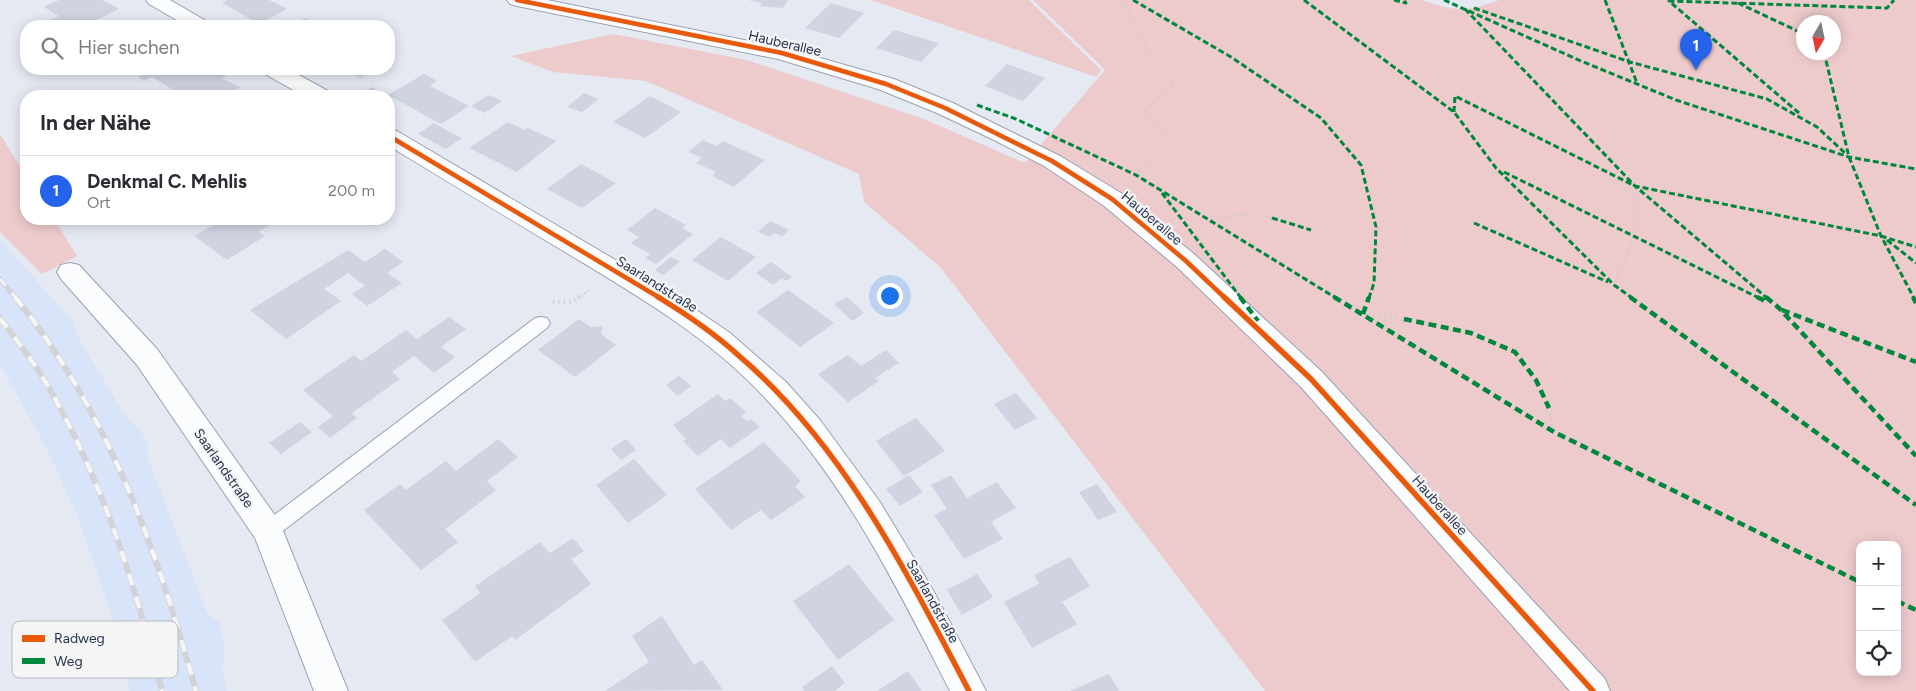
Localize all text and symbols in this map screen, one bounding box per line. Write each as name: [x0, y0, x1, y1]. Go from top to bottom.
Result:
north arrow: [1796, 15, 1841, 60]
search box: [20, 20, 395, 75]
street label: Hauberallee: [747, 27, 824, 60]
pin: 1: [1680, 29, 1712, 70]
icon: search: [38, 34, 66, 62]
text: Hier suchen: [78, 36, 179, 59]
text: In der Nähe: [40, 110, 151, 135]
text: Denkmal C. Mehlis: [87, 170, 247, 193]
text: 1: [53, 181, 59, 200]
text: 200 m: [328, 181, 375, 200]
street label: Hauberallee: [1118, 188, 1186, 249]
text: Ort: [87, 193, 111, 212]
street label: Saarlandstraße: [613, 253, 701, 316]
your location: [877, 283, 903, 309]
street label: Saarlandstraße: [190, 425, 257, 512]
street label: Hauberallee: [1408, 472, 1471, 539]
map controls: [1856, 541, 1901, 676]
button: +: [1856, 541, 1901, 586]
street label: Saarlandstraße: [903, 556, 963, 646]
button: −: [1856, 586, 1901, 631]
legend: [12, 621, 178, 678]
text: Radweg: [54, 630, 105, 647]
button: locate: [1856, 631, 1901, 676]
text: Weg: [54, 653, 83, 670]

